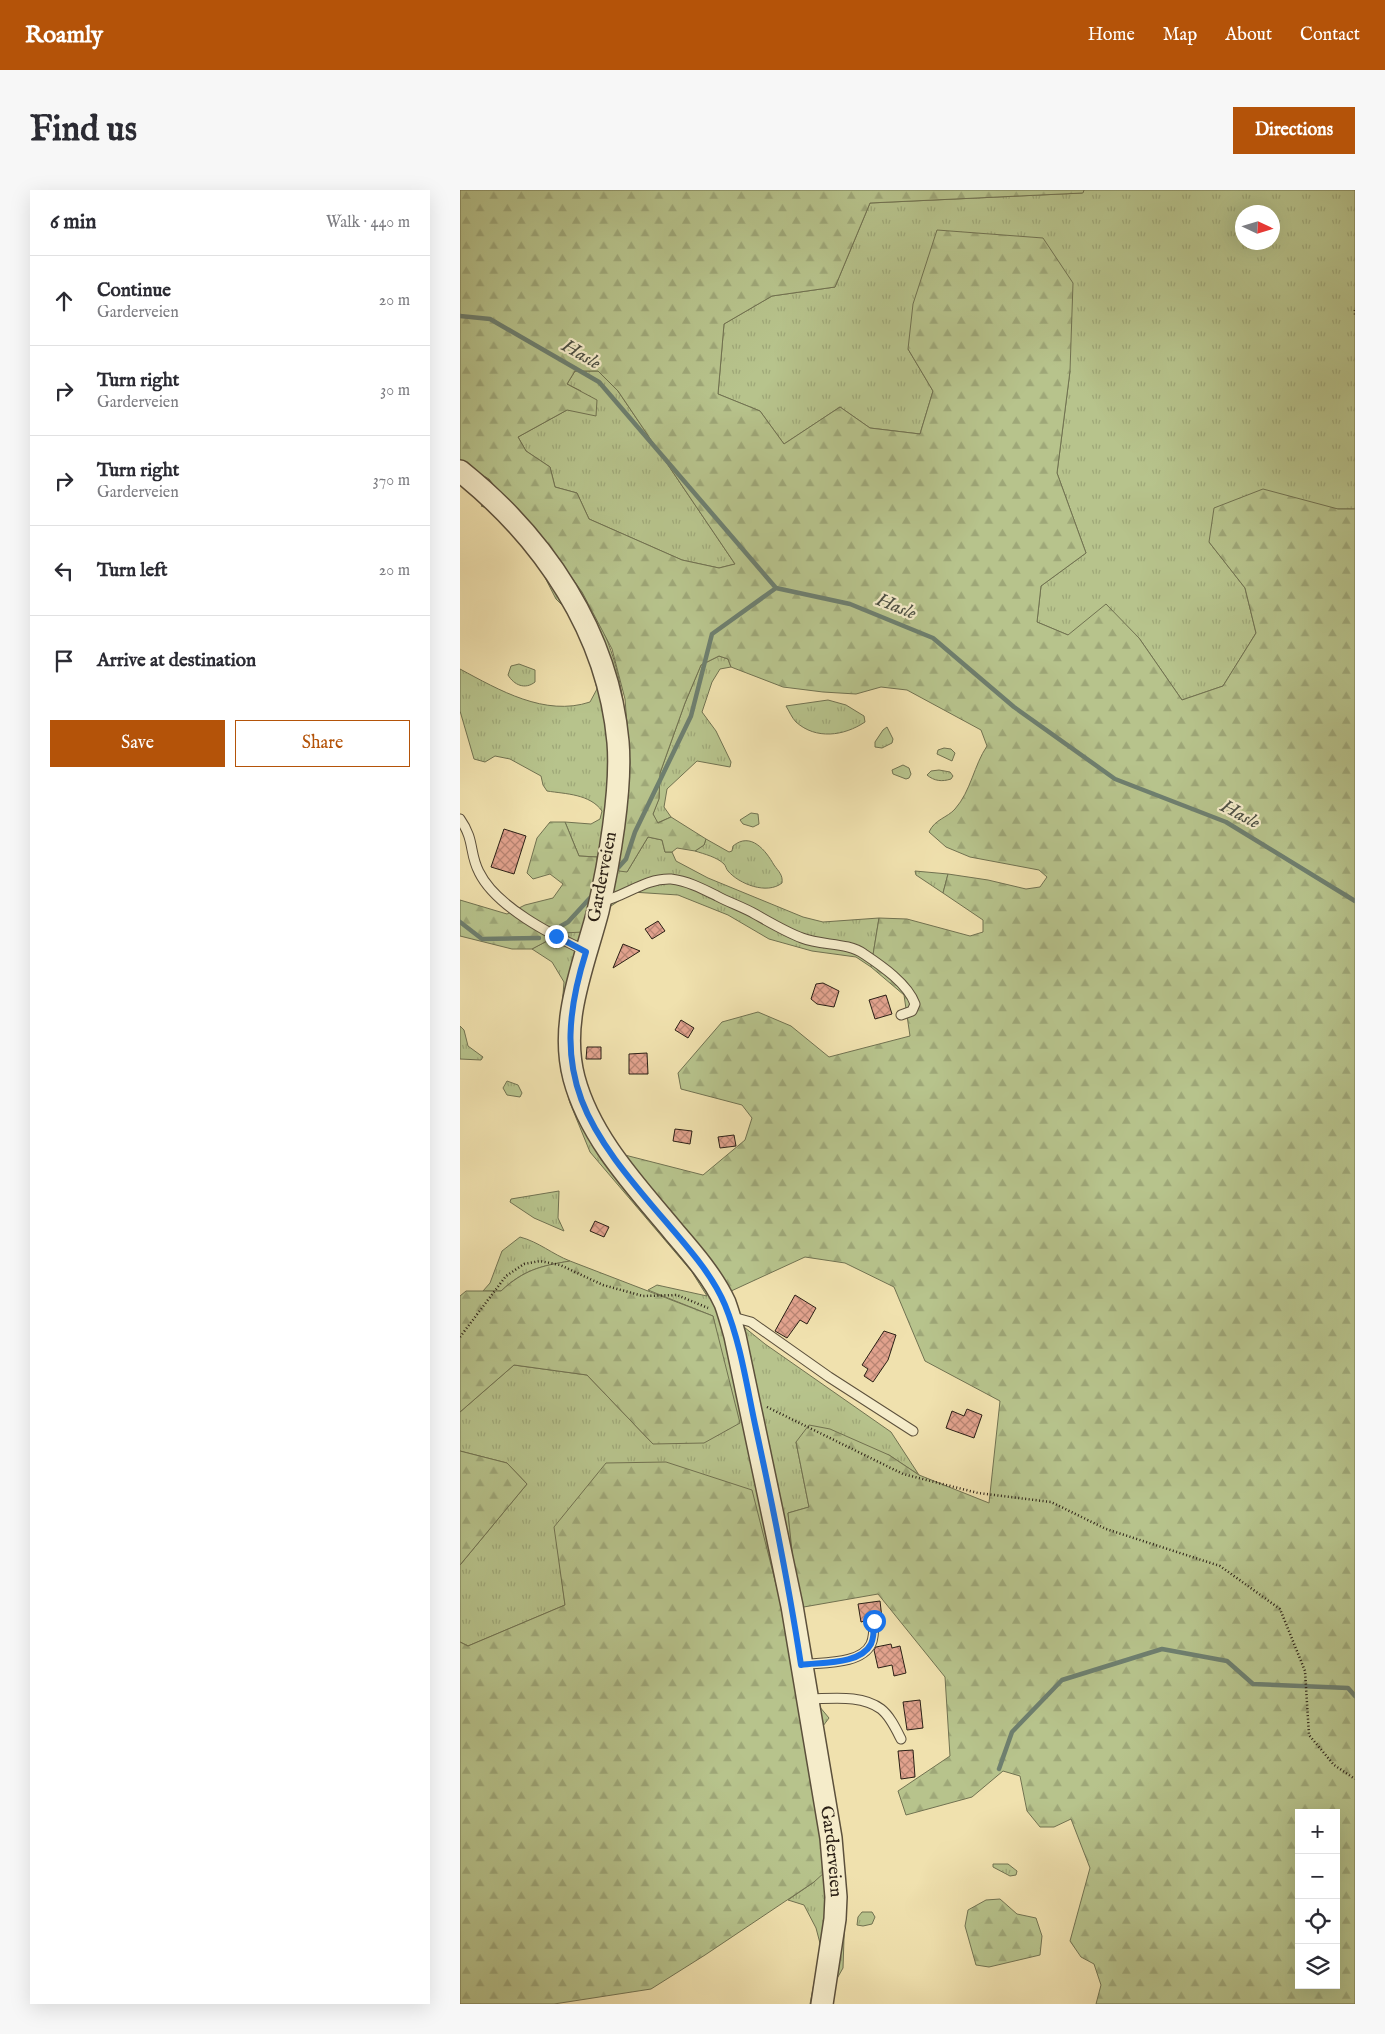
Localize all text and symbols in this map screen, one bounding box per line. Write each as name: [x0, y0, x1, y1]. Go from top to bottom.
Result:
text: Roamly: [25, 20, 103, 51]
text: Home: [1088, 24, 1135, 47]
text: Map: [1163, 24, 1197, 47]
text: About: [1225, 24, 1272, 47]
text: Contact: [1300, 24, 1360, 47]
button: Directions: [1233, 107, 1355, 154]
text: Find us: [30, 108, 137, 153]
north arrow: [1235, 205, 1280, 250]
text: 6 min: [50, 209, 96, 236]
text: Walk · 440 m: [326, 213, 410, 233]
text: Continue: [97, 279, 171, 303]
icon: ahead: [50, 287, 78, 315]
text: 20 m: [379, 291, 410, 311]
text: Garderveien: [97, 303, 179, 323]
water label: Hasle: [556, 334, 605, 376]
text: Turn right: [97, 369, 179, 393]
icon: right: [50, 377, 78, 405]
text: 30 m: [380, 381, 410, 401]
text: Garderveien: [97, 393, 179, 413]
text: Turn right: [97, 459, 179, 483]
icon: right: [50, 467, 78, 495]
text: 370 m: [373, 471, 410, 491]
text: Garderveien: [97, 483, 179, 503]
icon: left: [50, 557, 78, 585]
text: Turn left: [97, 559, 168, 583]
text: 20 m: [379, 561, 410, 581]
water label: Hasle: [872, 588, 920, 626]
icon: arrive: [50, 647, 78, 675]
text: Arrive at destination: [97, 649, 256, 673]
button: Save: [50, 720, 225, 767]
button: Share: [235, 720, 410, 767]
water label: Hasle: [1215, 794, 1264, 836]
street label: Garderveien: [583, 829, 623, 924]
route end: [545, 925, 568, 948]
route start: [863, 1610, 886, 1633]
street label: Garderveien: [814, 1804, 848, 1899]
map controls: [1295, 1809, 1340, 1989]
button: +: [1295, 1809, 1340, 1854]
button: −: [1295, 1854, 1340, 1899]
button: locate: [1295, 1899, 1340, 1944]
button: layers: [1295, 1944, 1340, 1989]

